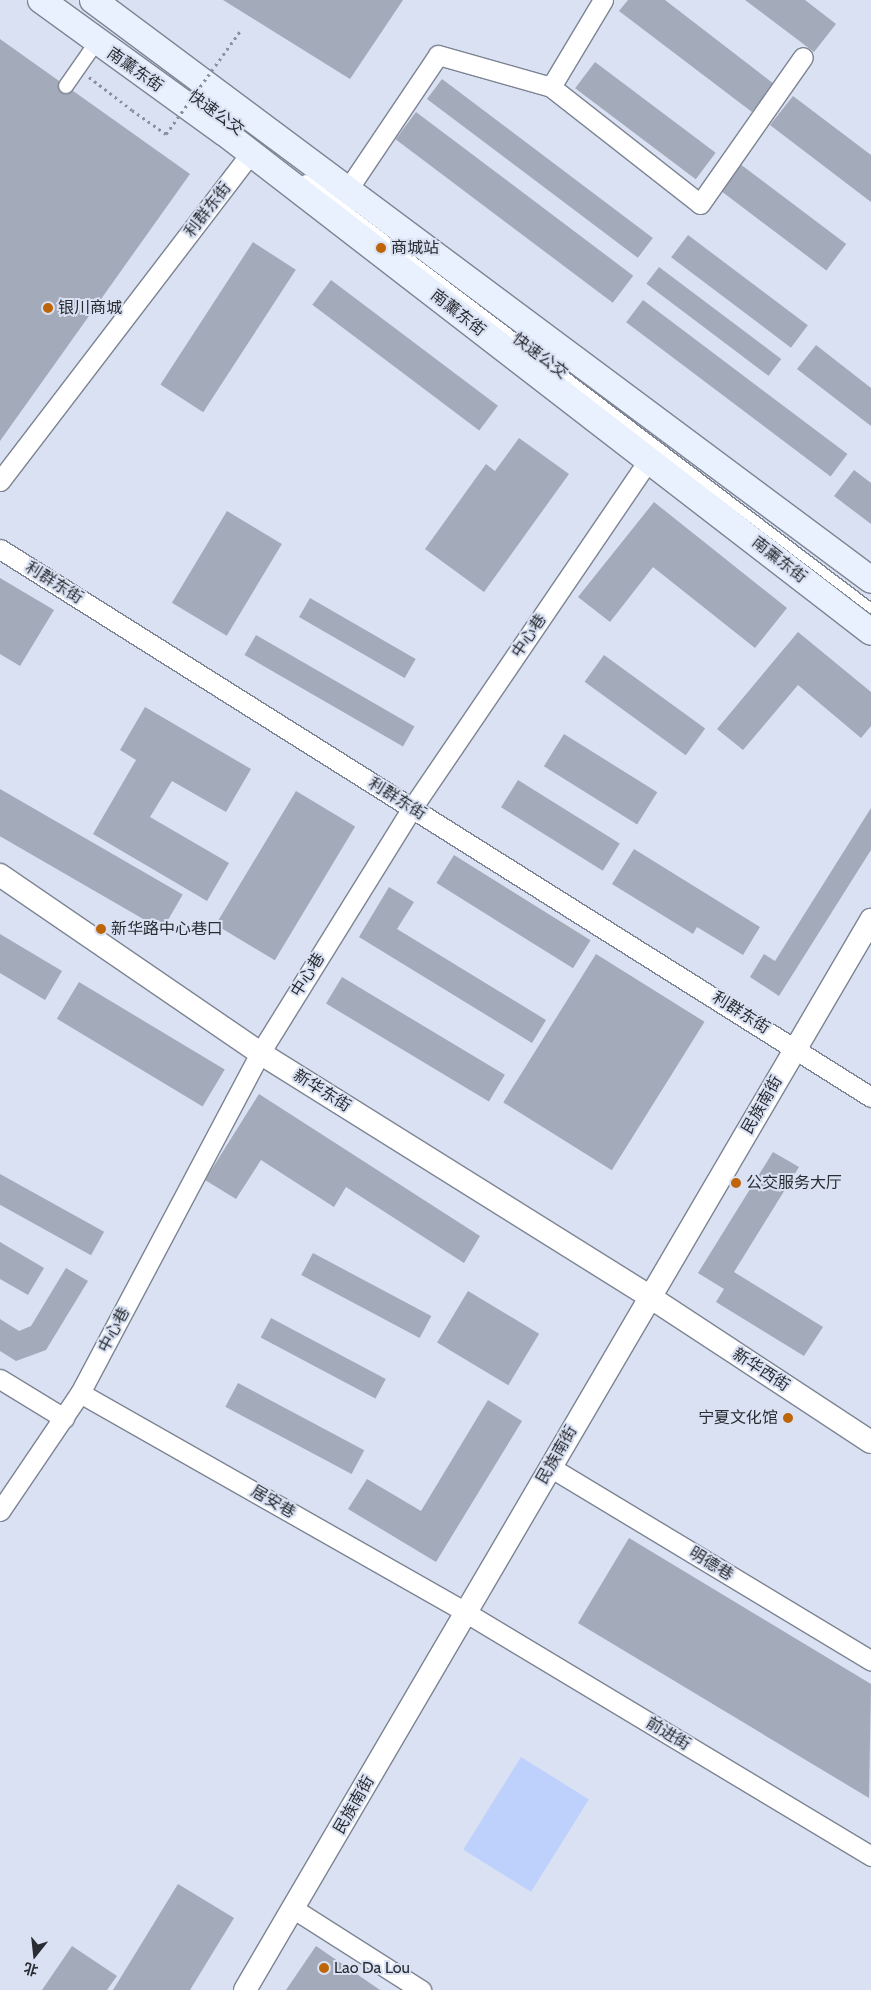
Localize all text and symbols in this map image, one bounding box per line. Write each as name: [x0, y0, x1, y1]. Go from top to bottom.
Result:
street label: 南薰东街: [103, 44, 167, 96]
street label: 快速公交: [184, 86, 248, 140]
street label: 利群东街: [181, 179, 235, 241]
place label: 商城站: [391, 238, 439, 258]
marker: 商城站: [375, 242, 387, 254]
street label: 南薰东街: [427, 286, 489, 340]
place label: 银川商城: [58, 298, 122, 318]
marker: 银川商城: [42, 302, 54, 314]
street label: 快速公交: [509, 329, 571, 383]
street label: 南薰东街: [748, 533, 810, 587]
street label: 利群东街: [22, 558, 86, 608]
street label: 中心巷: [508, 611, 550, 661]
street label: 利群东街: [365, 774, 429, 824]
place label: 新华路中心巷口: [111, 919, 223, 939]
marker: 新华路中心巷口: [95, 923, 107, 935]
street label: 中心巷: [287, 950, 329, 1000]
street label: 利群东街: [709, 988, 773, 1038]
street label: 新华东街: [290, 1066, 354, 1116]
street label: 民族南街: [738, 1072, 786, 1138]
place label: 公交服务大厅: [746, 1173, 842, 1193]
marker: 公交服务大厅: [730, 1177, 742, 1189]
street label: 中心巷: [94, 1304, 134, 1356]
street label: 新华西街: [729, 1345, 793, 1395]
place label: 宁夏文化馆: [698, 1408, 778, 1428]
marker: 宁夏文化馆: [782, 1412, 794, 1424]
street label: 民族南街: [533, 1422, 581, 1488]
street label: 居安巷: [247, 1482, 299, 1522]
street label: 明德巷: [685, 1543, 737, 1585]
street label: 前进街: [642, 1713, 694, 1755]
street label: 民族南街: [330, 1772, 378, 1838]
north arrow: [10, 1930, 60, 1980]
place label: Lao Da Lou: [334, 1958, 410, 1978]
text: 北: [22, 1959, 40, 1980]
marker: Lao Da Lou: [318, 1962, 330, 1974]

